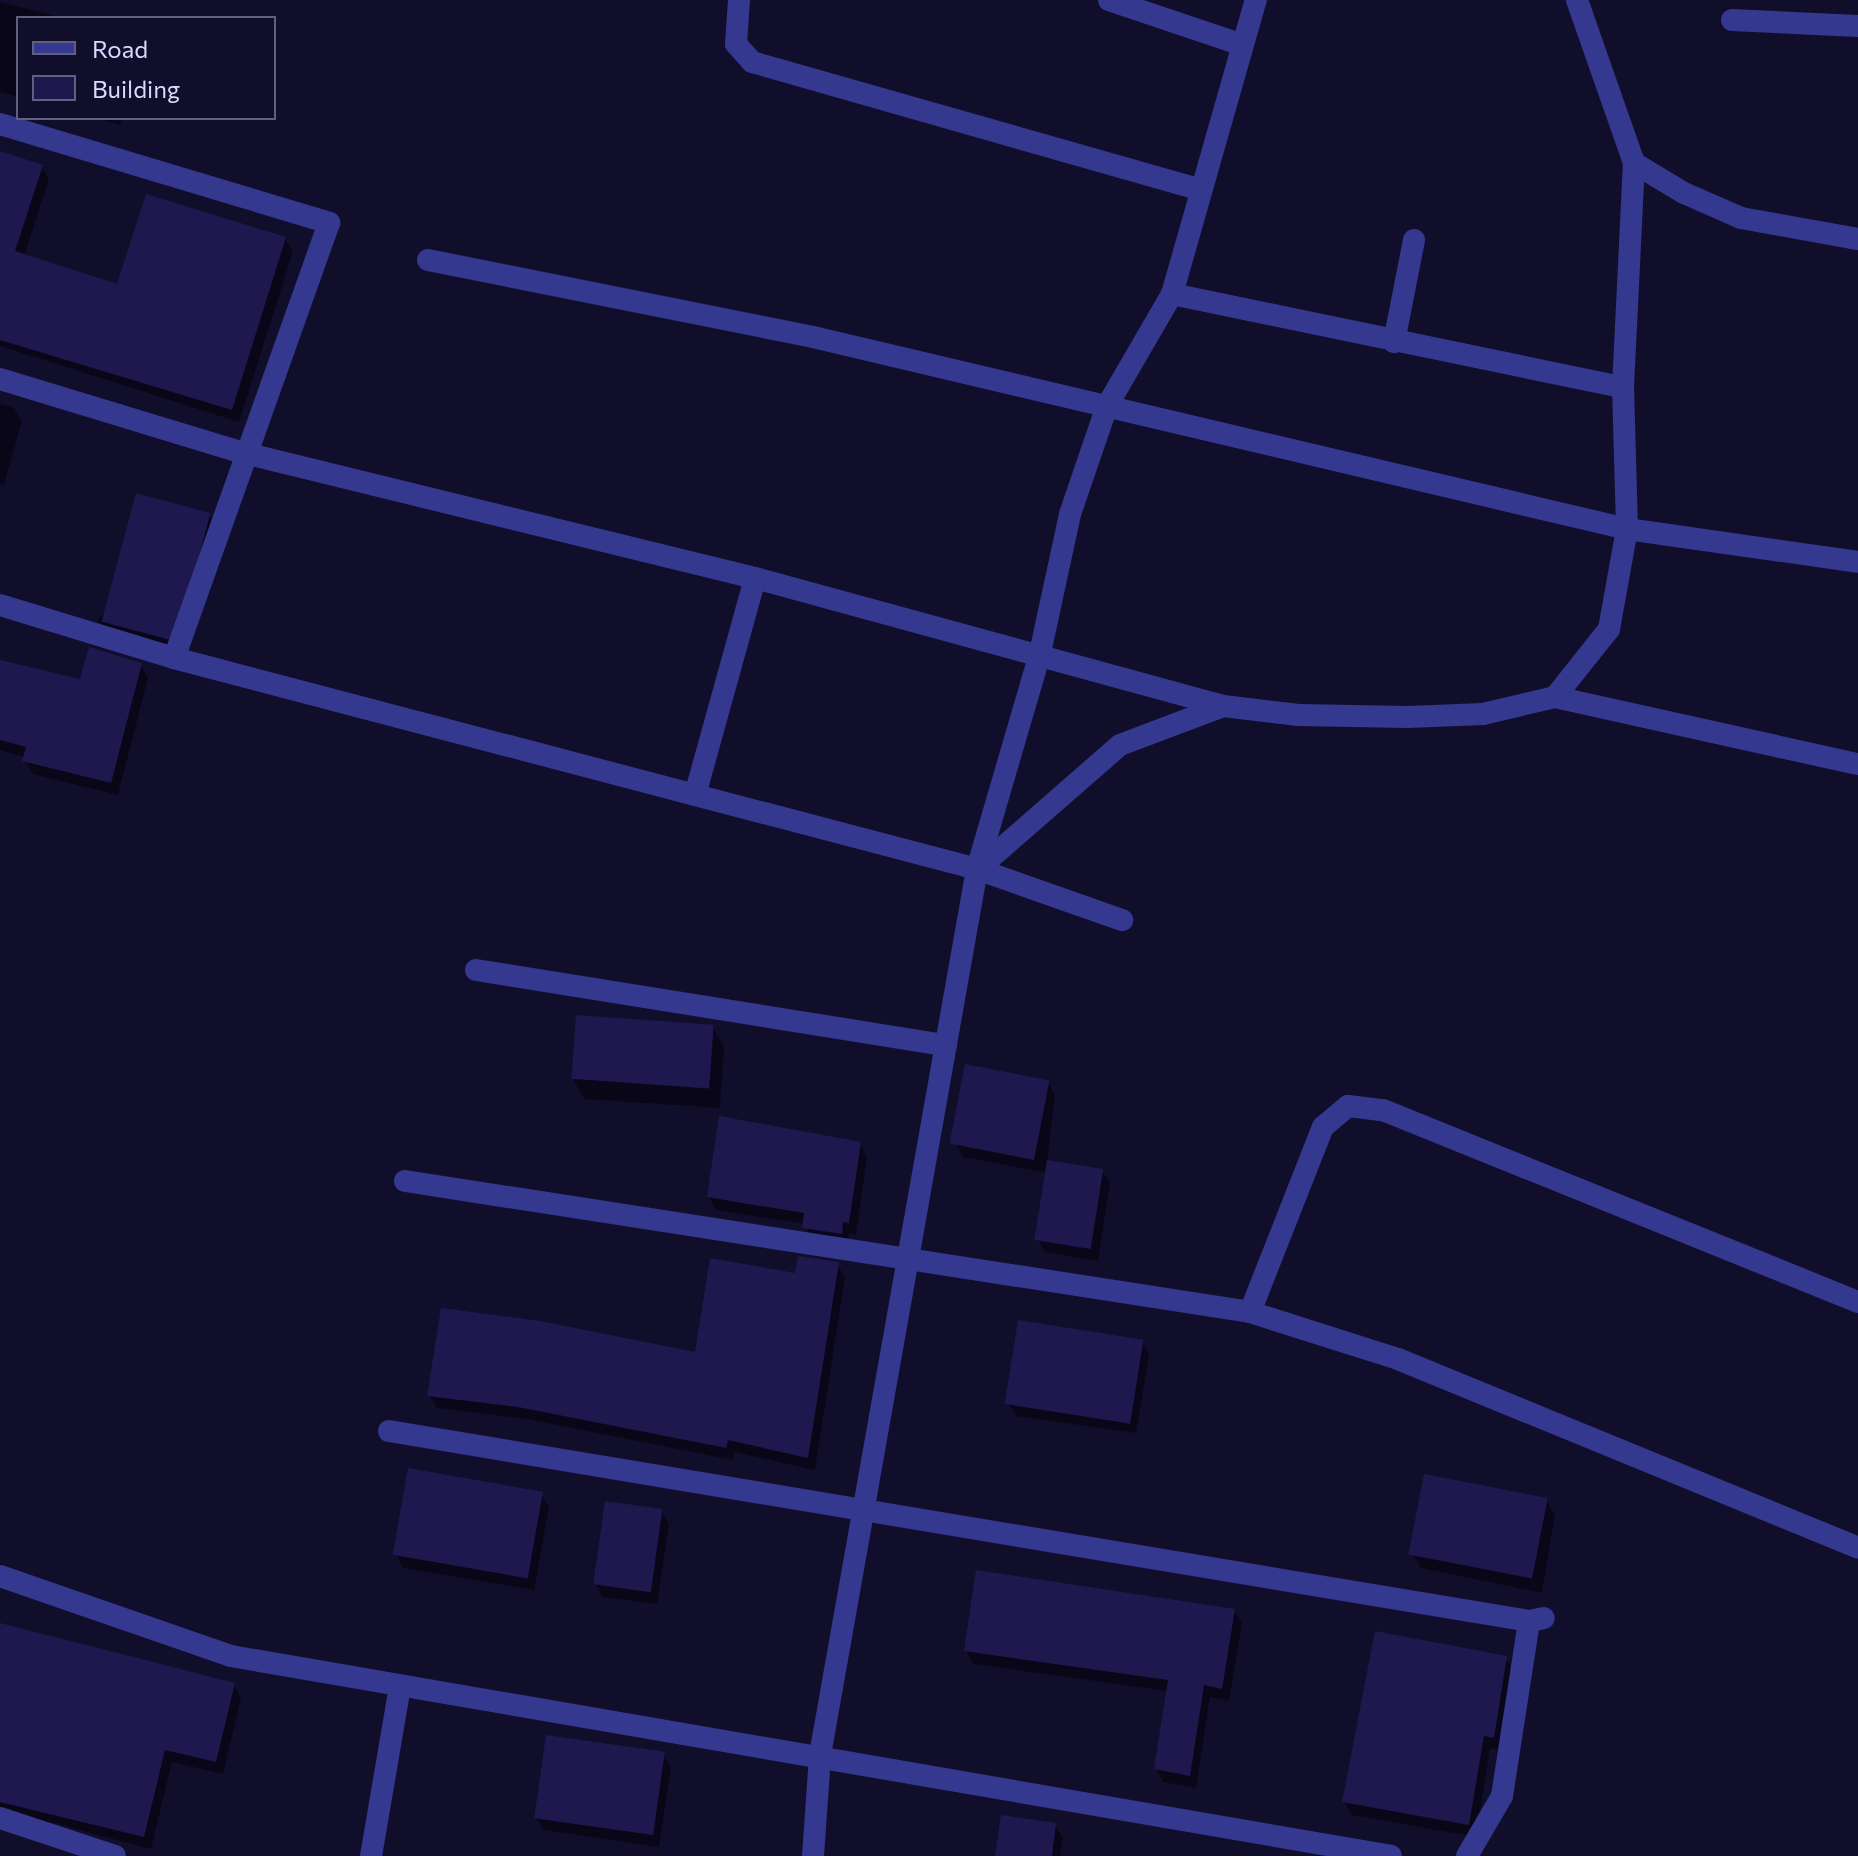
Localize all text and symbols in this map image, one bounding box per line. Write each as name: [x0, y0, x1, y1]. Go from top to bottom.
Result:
legend: [16, 16, 276, 120]
text: Road: [92, 34, 148, 63]
text: Building: [92, 74, 180, 103]

